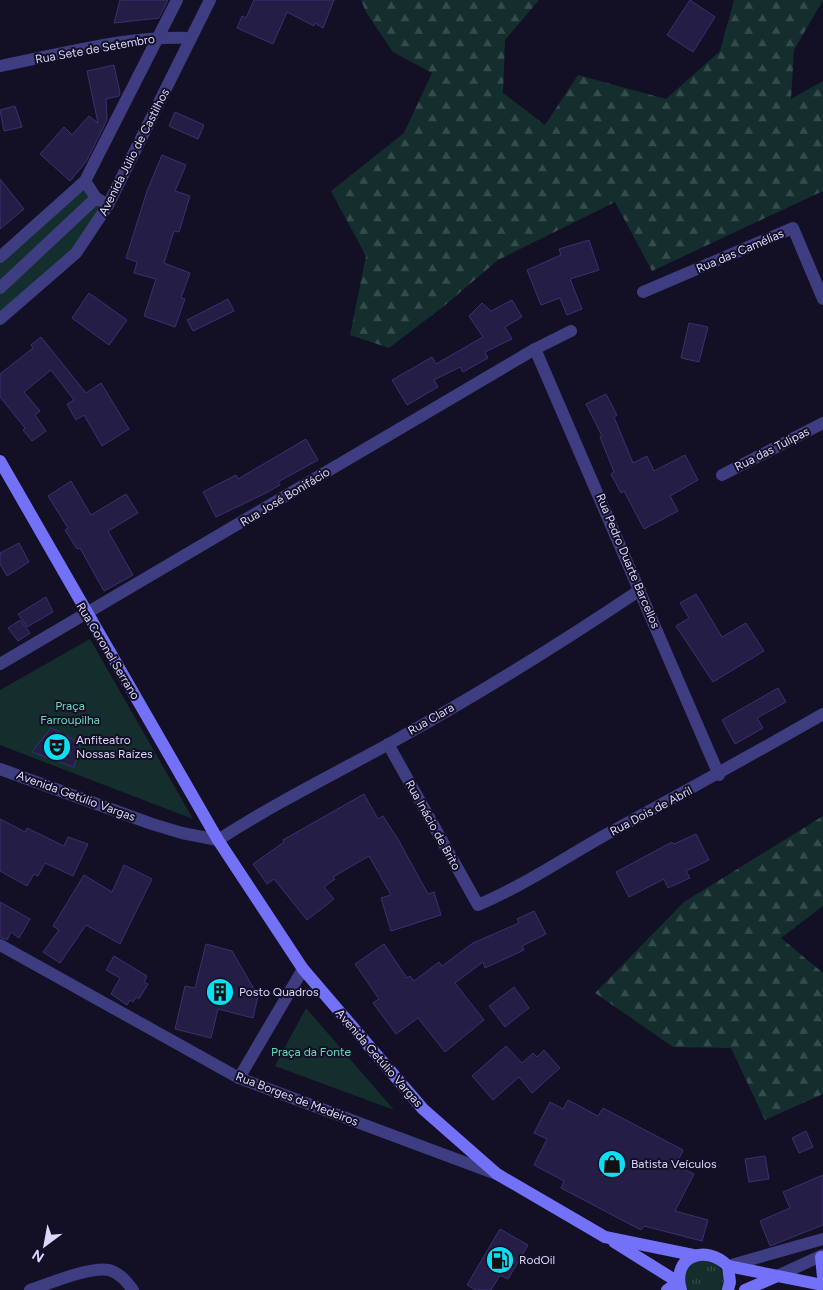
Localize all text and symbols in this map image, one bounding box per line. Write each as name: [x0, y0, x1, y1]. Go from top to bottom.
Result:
street label: Rua Sete de Setembro: [34, 32, 156, 66]
street label: Avenida Júlio de Castilhos: [96, 86, 172, 218]
street label: Rua das Camélias: [694, 226, 786, 276]
street label: Rua das Tulipas: [732, 424, 812, 474]
street label: Rua José Bonifácio: [238, 465, 332, 529]
street label: Rua Pedro Duarte Barcellos: [593, 491, 663, 631]
street label: Rua Coronel Serrano: [74, 600, 142, 702]
park label: Praça Farroupilha: [40, 699, 100, 727]
street label: Rua Clara: [405, 700, 457, 738]
theatre icon: Anfiteatro Nossas Raízes: [42, 732, 72, 762]
place label: Anfiteatro Nossas Raízes: [76, 733, 153, 761]
street label: Avenida Getúlio Vargas: [15, 768, 138, 824]
street label: Rua Inácio de Brito: [402, 778, 464, 872]
street label: Rua Dois de Abril: [608, 783, 694, 839]
building icon: Posto Quadros: [205, 977, 235, 1007]
place label: Posto Quadros: [239, 985, 319, 999]
street label: Avenida Getúlio Vargas: [333, 1006, 426, 1110]
park label: Praça da Fonte: [271, 1045, 351, 1059]
street label: Rua Borges de Medeiros: [234, 1069, 361, 1129]
shop icon: Batista Veículos: [597, 1149, 627, 1179]
place label: Batista Veículos: [631, 1157, 717, 1171]
north arrow: [20, 1220, 70, 1270]
fuel station icon: RodOil: [485, 1245, 515, 1275]
text: N: [29, 1246, 47, 1266]
place label: RodOil: [519, 1253, 555, 1267]

